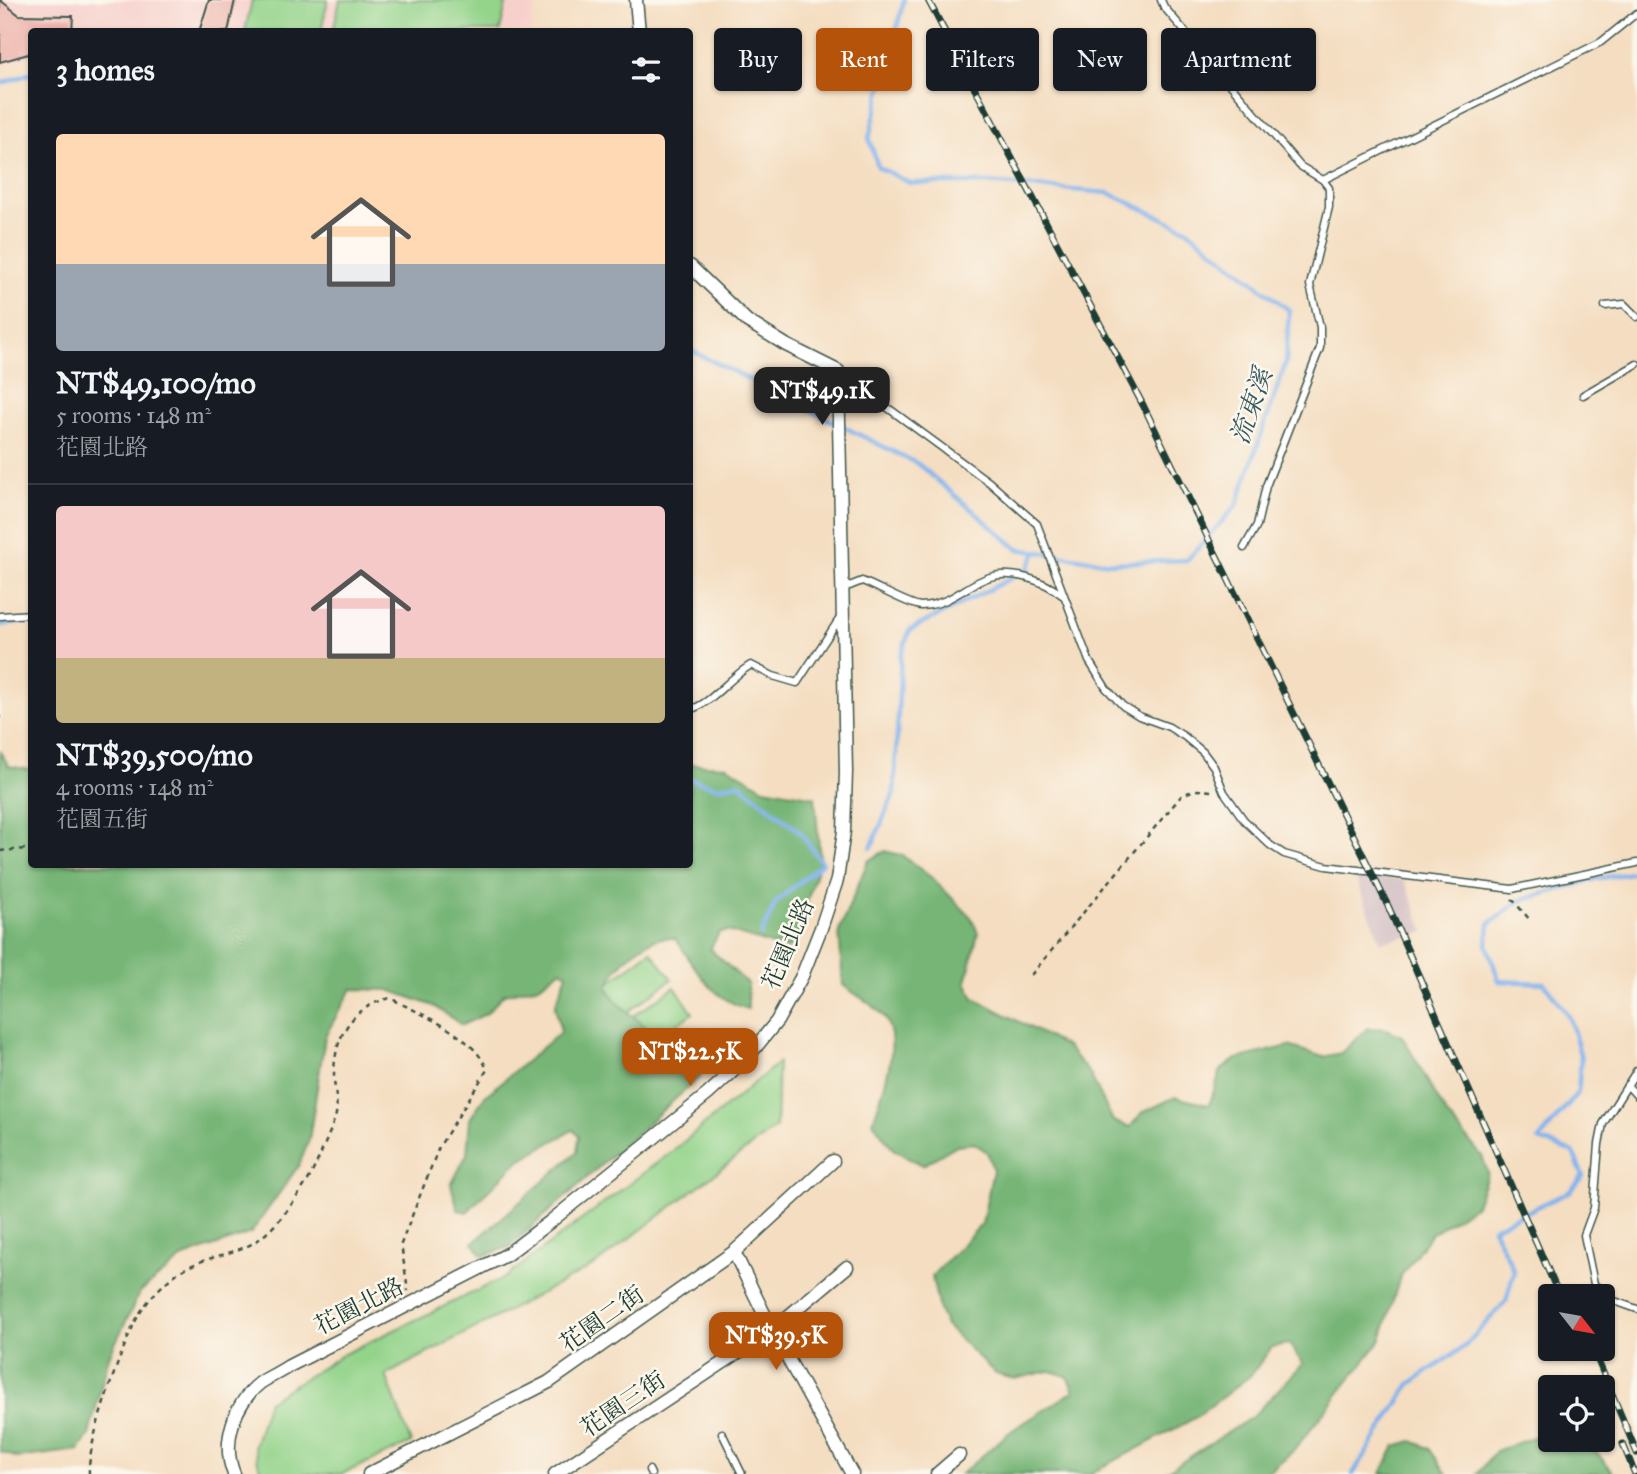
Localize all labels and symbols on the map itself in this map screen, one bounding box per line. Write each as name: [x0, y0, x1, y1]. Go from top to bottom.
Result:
water label: 流東溪: [1223, 361, 1280, 448]
pin: NT$49.1K: [750, 368, 894, 427]
street label: 花園北路: [755, 894, 821, 994]
pin: NT$22.5K: [618, 1028, 762, 1088]
street label: 花園北路: [309, 1271, 409, 1341]
street label: 花園二街: [554, 1279, 650, 1359]
north arrow: [1538, 1284, 1615, 1362]
pin: NT$39.5K: [704, 1312, 848, 1372]
street label: 花園三街: [575, 1365, 671, 1443]

